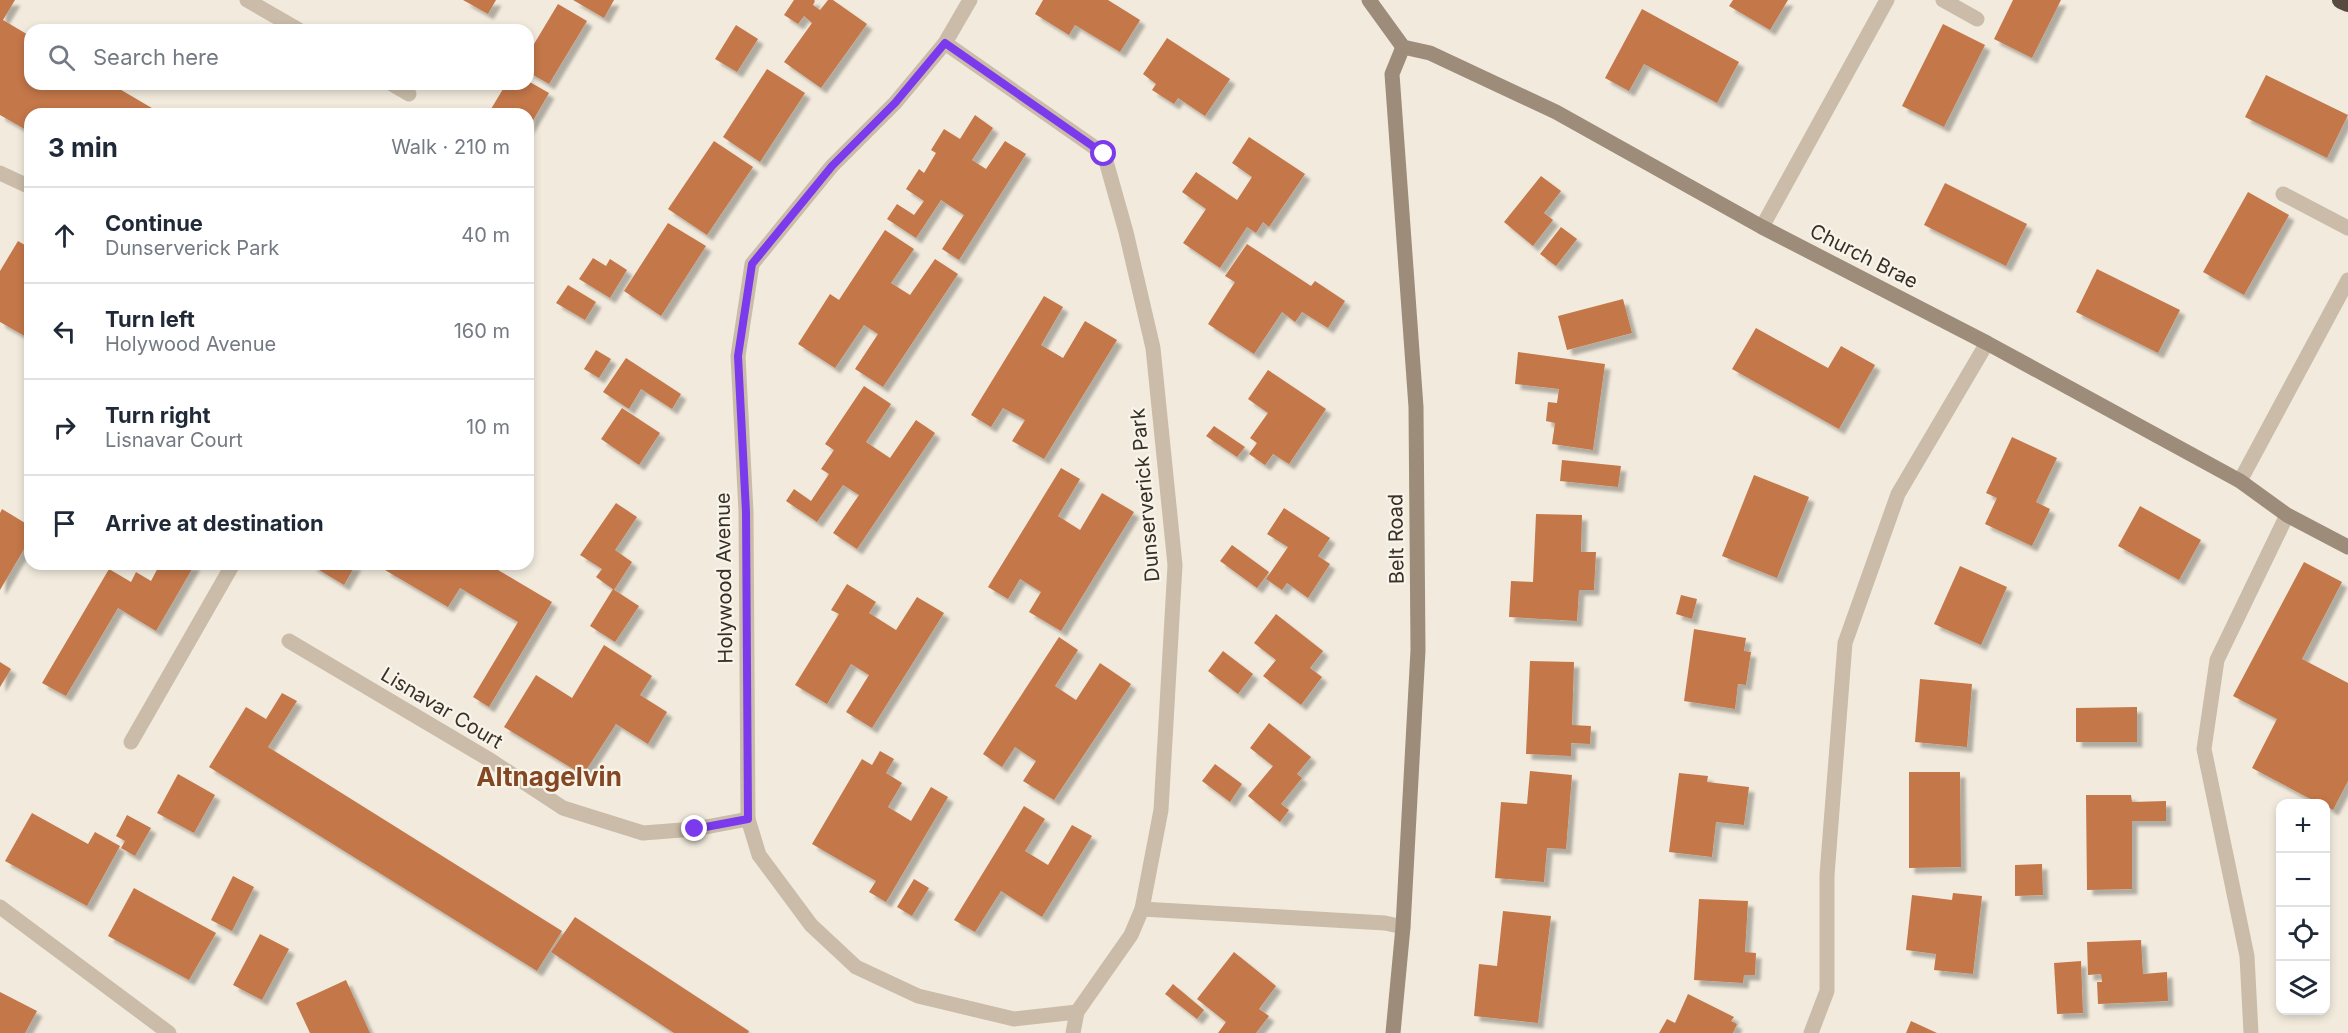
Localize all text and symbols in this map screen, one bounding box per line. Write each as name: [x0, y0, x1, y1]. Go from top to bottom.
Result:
search box: [24, 24, 534, 90]
icon: search: [45, 41, 78, 74]
text: Search here: [93, 44, 219, 70]
text: 3 min: [48, 132, 118, 163]
text: Walk · 210 m: [391, 135, 510, 159]
route start: [1090, 140, 1116, 166]
text: Continue: [105, 210, 203, 236]
icon: ahead: [48, 219, 81, 252]
street label: Church Brae: [1806, 219, 1922, 293]
text: 40 m: [461, 223, 510, 247]
text: Dunserverick Park: [105, 236, 279, 260]
text: Turn left: [105, 306, 195, 332]
icon: left: [48, 315, 81, 348]
text: 160 m: [454, 319, 510, 343]
text: Holywood Avenue: [105, 332, 276, 356]
text: Turn right: [105, 402, 211, 428]
street label: Dunserverick Park: [1125, 407, 1165, 583]
icon: right: [48, 411, 81, 444]
text: 10 m: [466, 415, 510, 439]
text: Lisnavar Court: [105, 428, 243, 452]
street label: Holywood Avenue: [711, 492, 737, 664]
street label: Belt Road: [1383, 494, 1409, 584]
icon: arrive: [48, 507, 81, 540]
text: Arrive at destination: [105, 510, 324, 536]
street label: Lisnavar Court: [377, 662, 508, 754]
district label: Altnagelvin: [476, 761, 622, 792]
map controls: [2276, 799, 2330, 1015]
button: +: [2276, 799, 2330, 853]
route end: [681, 815, 707, 841]
button: −: [2276, 853, 2330, 907]
button: locate: [2276, 907, 2330, 961]
button: layers: [2276, 961, 2330, 1015]

